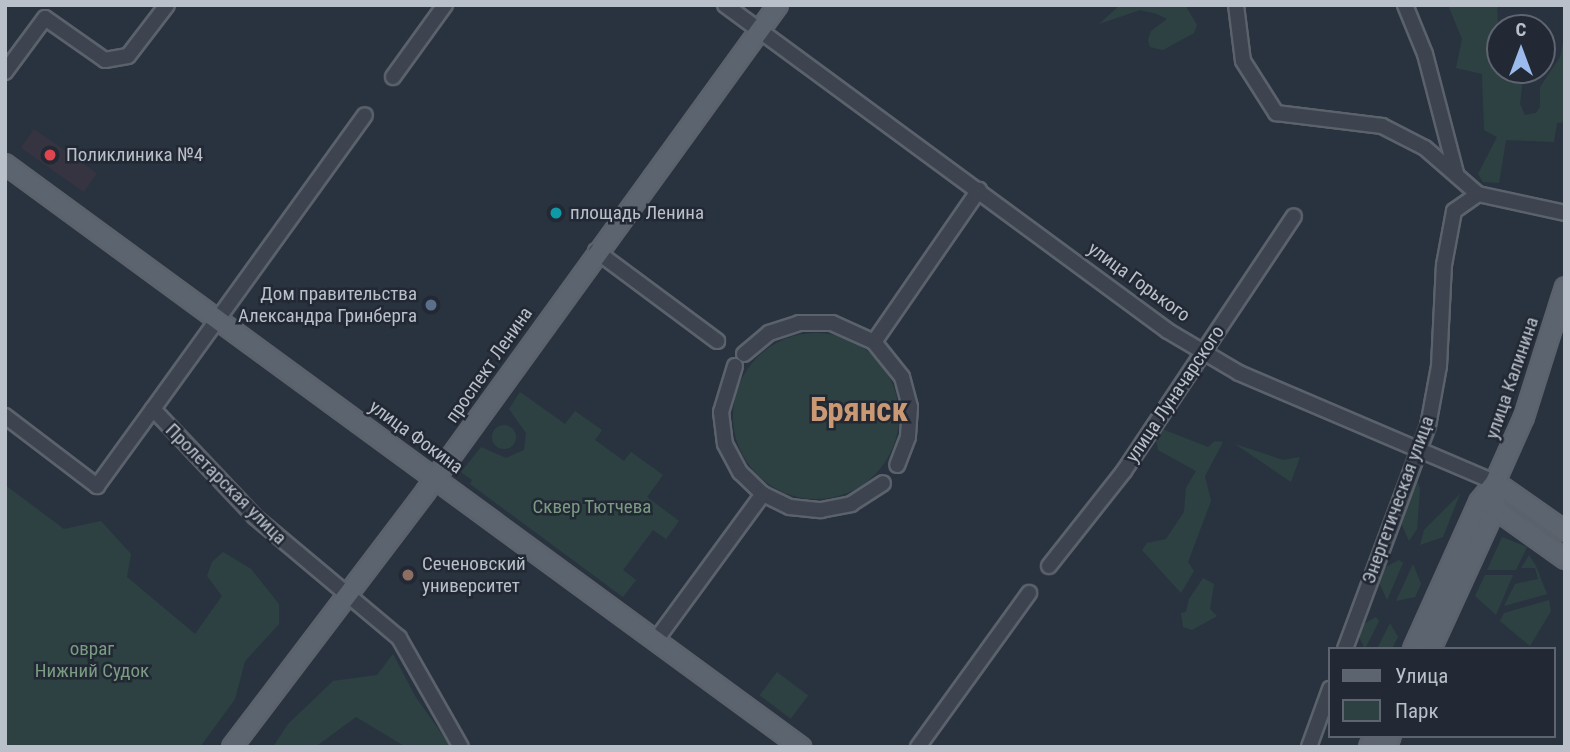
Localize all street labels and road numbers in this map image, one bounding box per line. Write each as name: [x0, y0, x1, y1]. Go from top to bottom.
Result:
street label: улица Горького: [1083, 237, 1195, 327]
street label: проспект Ленина: [441, 303, 537, 427]
street label: улица Калинина: [1480, 314, 1544, 442]
street label: улица Луначарского: [1121, 321, 1229, 467]
street label: улица Фокина: [365, 395, 467, 479]
street label: Энергетическая улица: [1357, 413, 1439, 587]
street label: Пролетарская улица: [161, 419, 291, 549]

